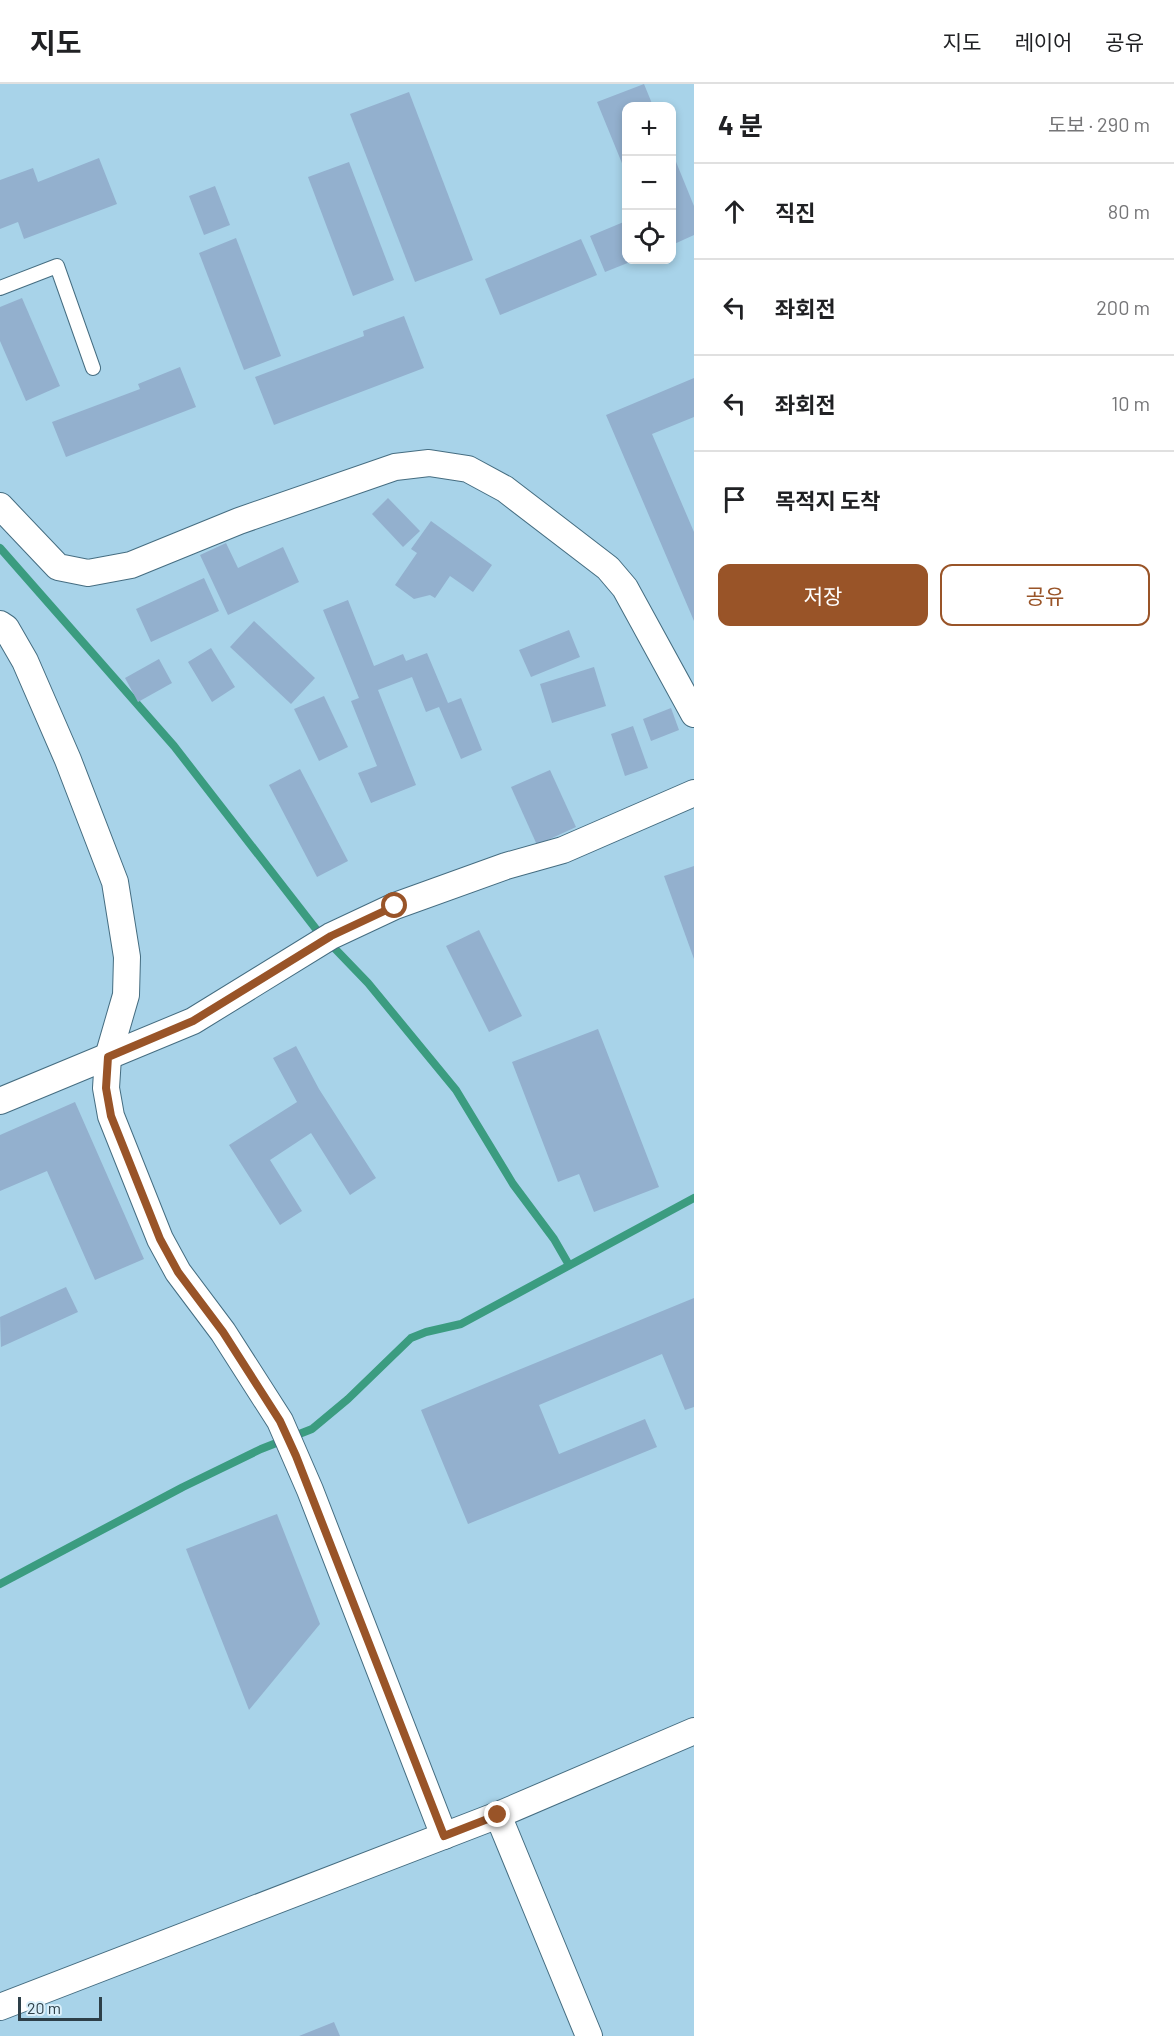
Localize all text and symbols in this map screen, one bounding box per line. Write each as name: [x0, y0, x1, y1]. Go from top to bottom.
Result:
text: 지도: [30, 25, 82, 59]
text: 지도: [943, 29, 981, 54]
text: 레이어: [1014, 29, 1072, 54]
text: 공유: [1105, 29, 1144, 54]
map controls: [622, 102, 676, 264]
button: +: [622, 102, 676, 156]
text: 4 분: [718, 109, 763, 140]
text: 도보 · 290 m: [1048, 112, 1150, 136]
button: −: [622, 156, 676, 210]
icon: ahead: [718, 195, 751, 228]
text: 직진: [775, 199, 815, 225]
text: 80 m: [1108, 199, 1150, 223]
button: locate: [622, 210, 676, 264]
icon: left: [718, 291, 751, 324]
text: 좌회전: [775, 295, 836, 321]
text: 200 m: [1096, 295, 1150, 319]
icon: left: [718, 387, 751, 420]
text: 좌회전: [775, 391, 836, 417]
text: 10 m: [1111, 391, 1150, 415]
icon: arrive: [718, 483, 751, 516]
text: 목적지 도착: [775, 487, 881, 513]
button: 저장: [718, 564, 928, 626]
button: 공유: [940, 564, 1150, 626]
route start: [381, 892, 407, 918]
route end: [484, 1801, 510, 1827]
scale bar: [18, 1994, 102, 2022]
text: 20 m: [27, 1998, 61, 2017]

